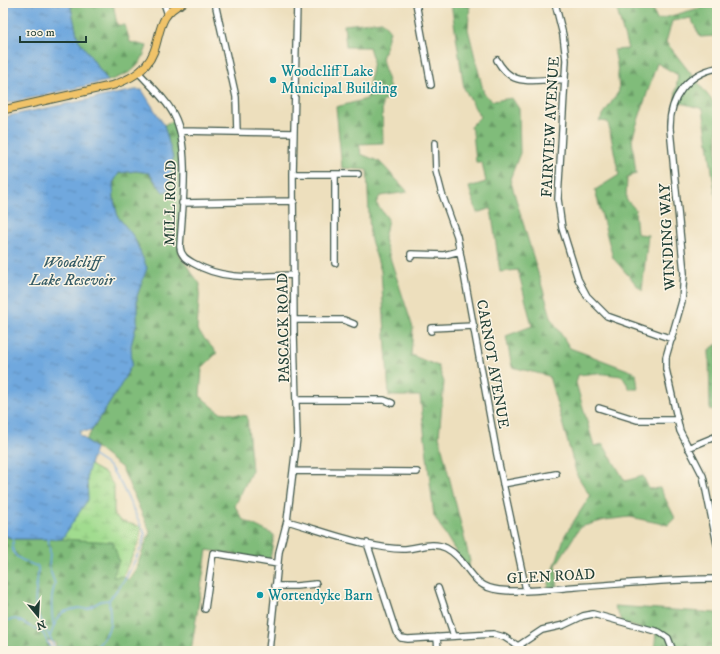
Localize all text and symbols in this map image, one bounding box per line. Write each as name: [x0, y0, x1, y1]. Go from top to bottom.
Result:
scale bar: [20, 18, 86, 44]
text: 100 m: [26, 25, 55, 40]
street label: FAIRVIEW AVENUE: [537, 56, 564, 198]
place label: Woodcliff Lake Municipal Building: [280, 62, 398, 98]
marker: Woodcliff Lake Municipal Building: [268, 75, 278, 85]
street label: MILL ROAD: [160, 160, 181, 246]
street label: WINDING WAY: [655, 182, 680, 292]
water label: Woodcliff Lake Resevoir: [29, 252, 115, 290]
street label: PASCACK ROAD: [273, 273, 294, 383]
street label: CARNOT AVENUE: [472, 298, 513, 430]
street label: GLEN ROAD: [506, 565, 596, 588]
place label: Wortendyke Barn: [267, 586, 373, 605]
marker: Wortendyke Barn: [255, 590, 265, 600]
north arrow: [18, 596, 58, 636]
text: N: [34, 617, 47, 633]

